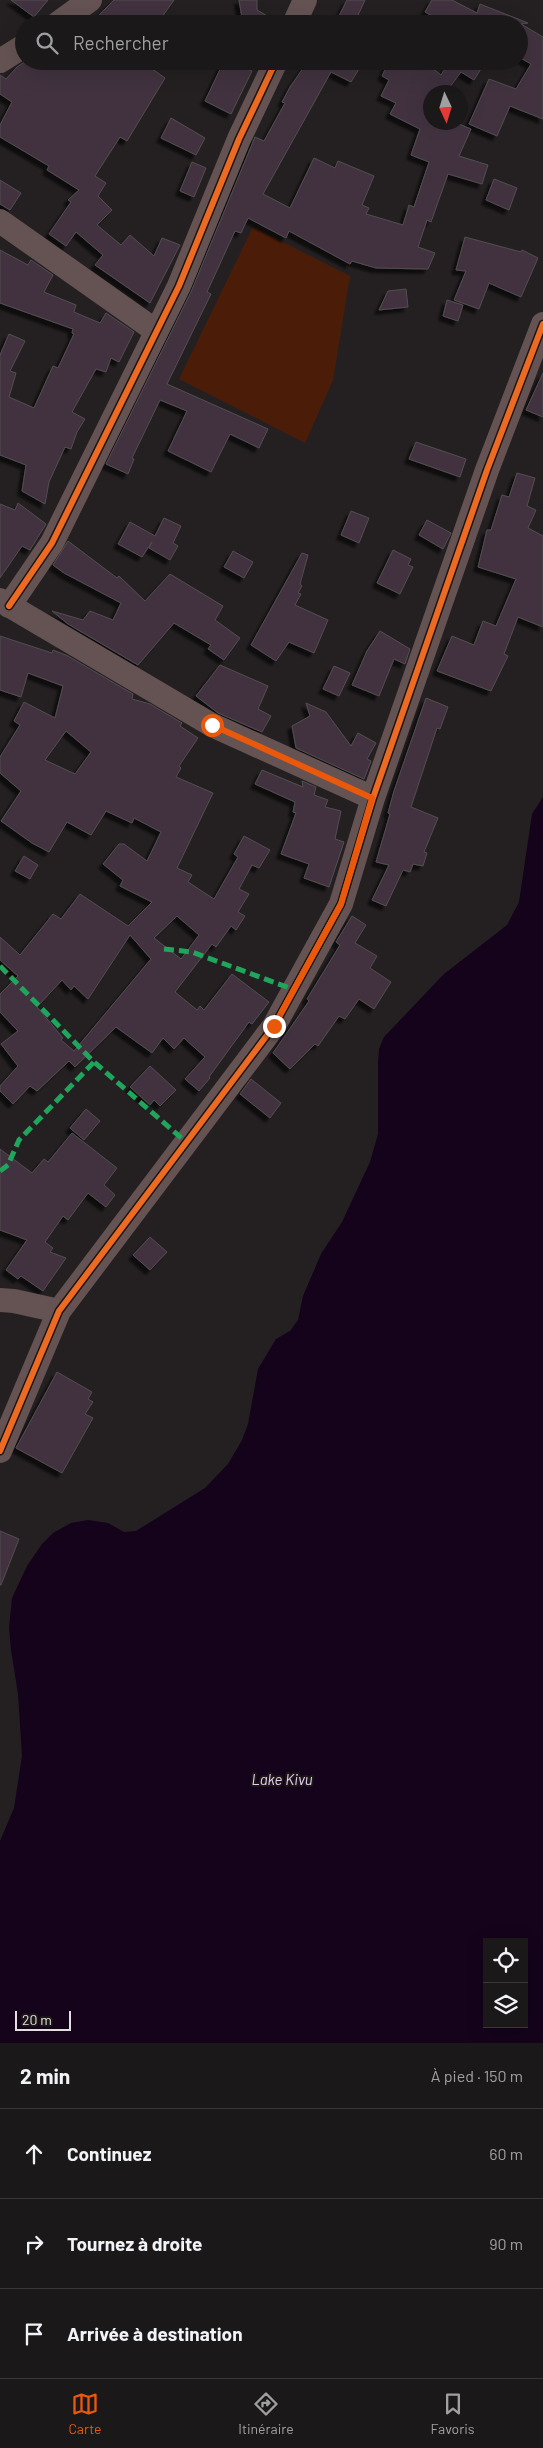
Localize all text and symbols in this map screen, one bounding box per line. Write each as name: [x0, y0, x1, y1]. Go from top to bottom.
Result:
search box: [15, 15, 528, 70]
icon: search: [33, 29, 61, 57]
text: Rechercher: [73, 31, 169, 54]
north arrow: [423, 85, 468, 130]
route start: [201, 714, 224, 737]
route end: [263, 1015, 286, 1038]
water label: Lake Kivu: [251, 1770, 313, 1788]
map controls: [483, 1938, 528, 2028]
button: locate: [483, 1938, 528, 1983]
button: layers: [483, 1983, 528, 2028]
scale bar: [15, 2008, 71, 2031]
text: 20 m: [22, 2011, 52, 2028]
text: 2 min: [20, 2063, 70, 2088]
text: À pied · 150 m: [431, 2066, 523, 2085]
icon: ahead: [20, 2140, 48, 2168]
text: Continuez: [67, 2142, 151, 2165]
text: 60 m: [489, 2144, 523, 2163]
icon: right: [20, 2230, 48, 2258]
text: Tournez à droite: [67, 2232, 203, 2255]
text: 90 m: [489, 2234, 523, 2253]
icon: arrive: [20, 2320, 48, 2348]
text: Arrivée à destination: [67, 2322, 243, 2345]
tab: Carte: [68, 2390, 102, 2437]
tab: Itinéraire: [238, 2390, 294, 2437]
tab: Favoris: [431, 2390, 475, 2437]

